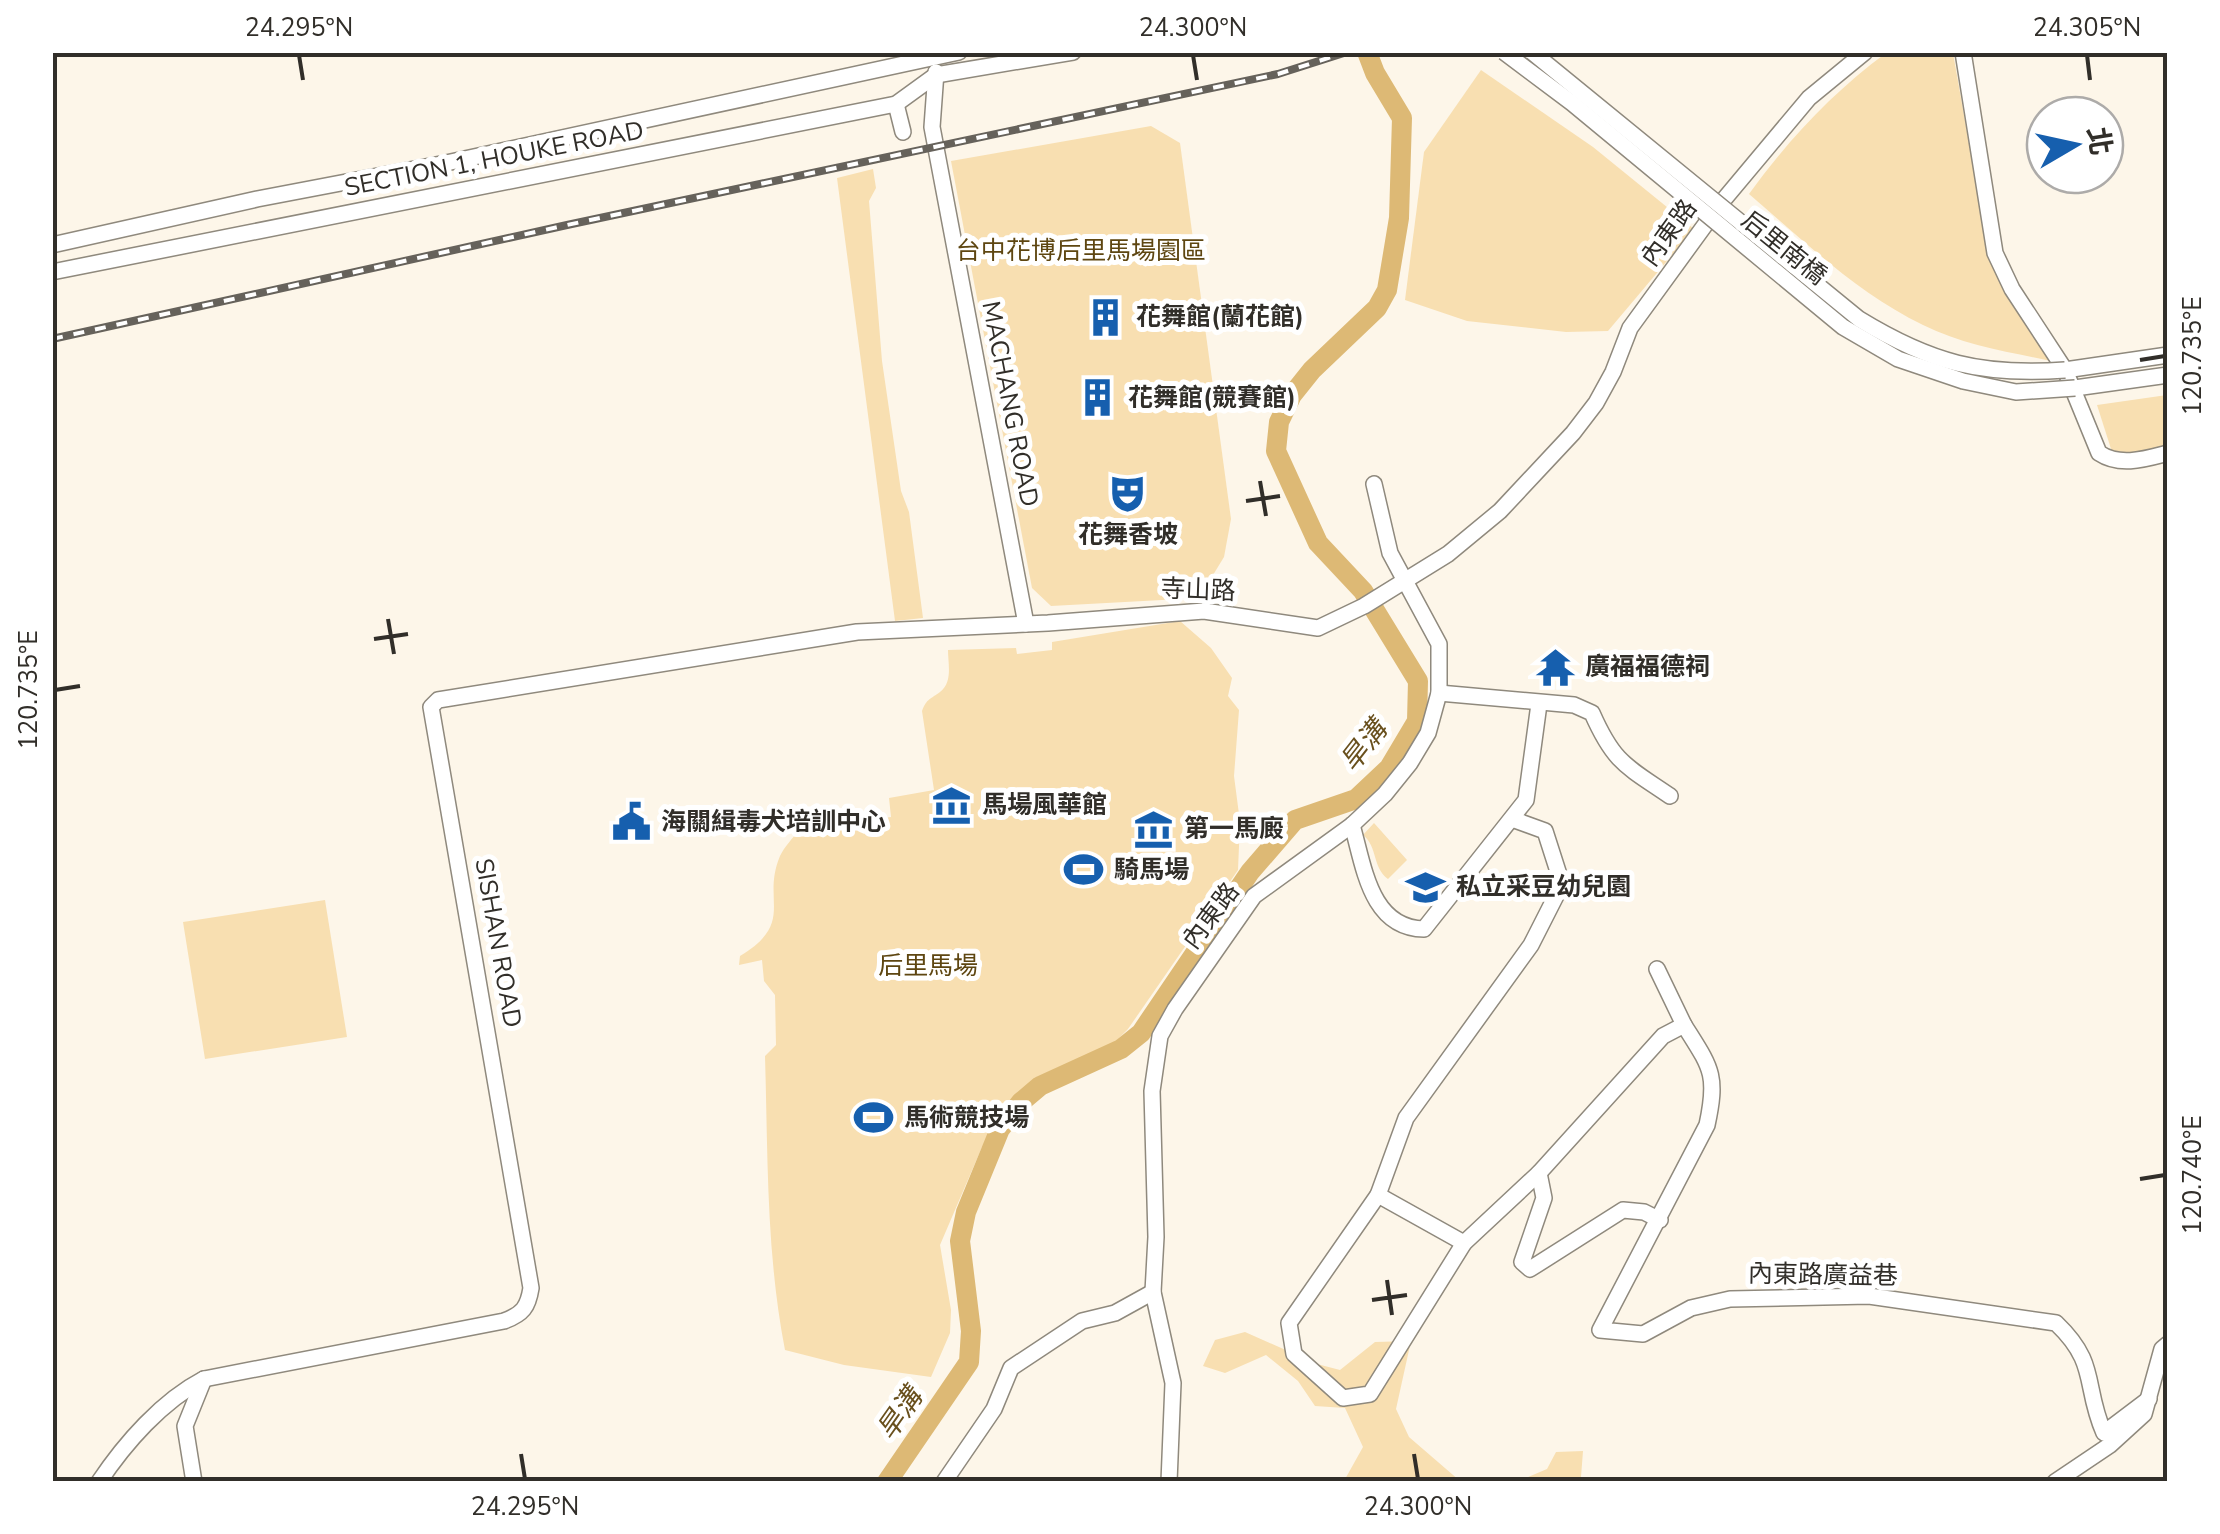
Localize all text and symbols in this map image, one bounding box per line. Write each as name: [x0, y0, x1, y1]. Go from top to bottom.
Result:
text: 24.295°N: [245, 11, 353, 45]
text: 24.300°N: [1139, 11, 1247, 45]
text: 24.305°N: [2033, 11, 2141, 45]
north arrow: [2025, 95, 2125, 195]
street label: SECTION 1, HOUKE ROAD: [341, 113, 647, 205]
text: 北: [2078, 124, 2120, 158]
street label: 內東路: [1633, 193, 1705, 273]
street label: 后里南橋: [1734, 203, 1834, 293]
park label: 台中花博后里馬場園區: [956, 234, 1206, 268]
building icon: 花舞館(蘭花館): [1085, 296, 1127, 338]
text: 120.735°E: [2176, 296, 2210, 416]
street label: MACHANG ROAD: [973, 298, 1047, 510]
place label: 花舞館(蘭花館): [1136, 300, 1304, 334]
building icon: 花舞館(競賽館): [1077, 377, 1119, 419]
place label: 花舞館(競賽館): [1128, 381, 1296, 415]
theatre icon: 花舞香坡: [1107, 473, 1149, 515]
place label: 花舞香坡: [1078, 518, 1178, 552]
street label: 寺山路: [1160, 572, 1236, 608]
text: 120.735°E: [12, 630, 46, 750]
temple icon: 廣福福德祠: [1534, 646, 1576, 688]
place label: 廣福福德祠: [1585, 650, 1710, 684]
water label: 旱溝: [1332, 709, 1399, 780]
museum icon: 馬場風華館: [931, 784, 973, 826]
place label: 馬場風華館: [982, 788, 1107, 822]
public building icon: 海關緝毒犬培訓中心: [610, 801, 652, 843]
place label: 海關緝毒犬培訓中心: [661, 805, 886, 839]
museum icon: 第一馬廄: [1133, 808, 1175, 850]
place label: 第一馬廄: [1184, 812, 1284, 846]
sports icon: 騎馬場: [1063, 849, 1105, 891]
place label: 騎馬場: [1114, 853, 1189, 887]
street label: SISHAN ROAD: [466, 856, 530, 1030]
school or university icon: 私立采豆幼兒園: [1405, 866, 1447, 908]
place label: 私立采豆幼兒園: [1456, 870, 1631, 904]
street label: 內東路: [1175, 876, 1247, 956]
park label: 后里馬場: [878, 949, 978, 983]
sports icon: 馬術競技場: [853, 1097, 895, 1139]
place label: 馬術競技場: [904, 1101, 1029, 1135]
text: 120.740°E: [2176, 1115, 2210, 1235]
street label: 內東路廣益巷: [1748, 1257, 1898, 1293]
water label: 旱溝: [868, 1377, 934, 1448]
text: 24.295°N: [471, 1490, 579, 1524]
text: 24.300°N: [1364, 1490, 1472, 1524]

